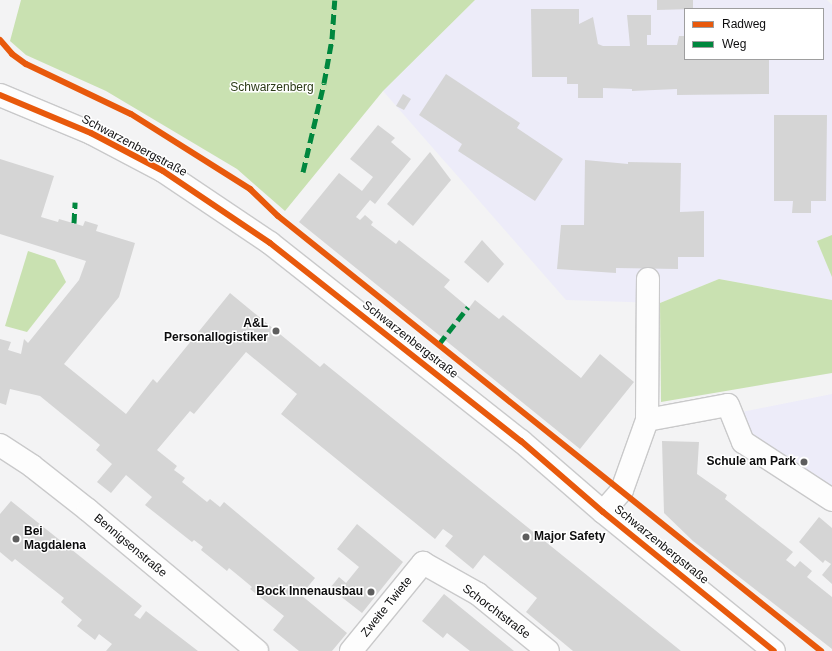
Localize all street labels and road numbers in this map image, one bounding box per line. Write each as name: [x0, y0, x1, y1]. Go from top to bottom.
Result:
street label: Schwarzenbergstraße: [79, 112, 189, 180]
street label: Schwarzenbergstraße: [359, 298, 461, 382]
street label: Schwarzenbergstraße: [611, 502, 711, 588]
street label: Bennigsenstraße: [91, 511, 169, 581]
street label: Zweite Twiete: [358, 574, 416, 640]
street label: Schorchtstraße: [459, 582, 533, 642]

